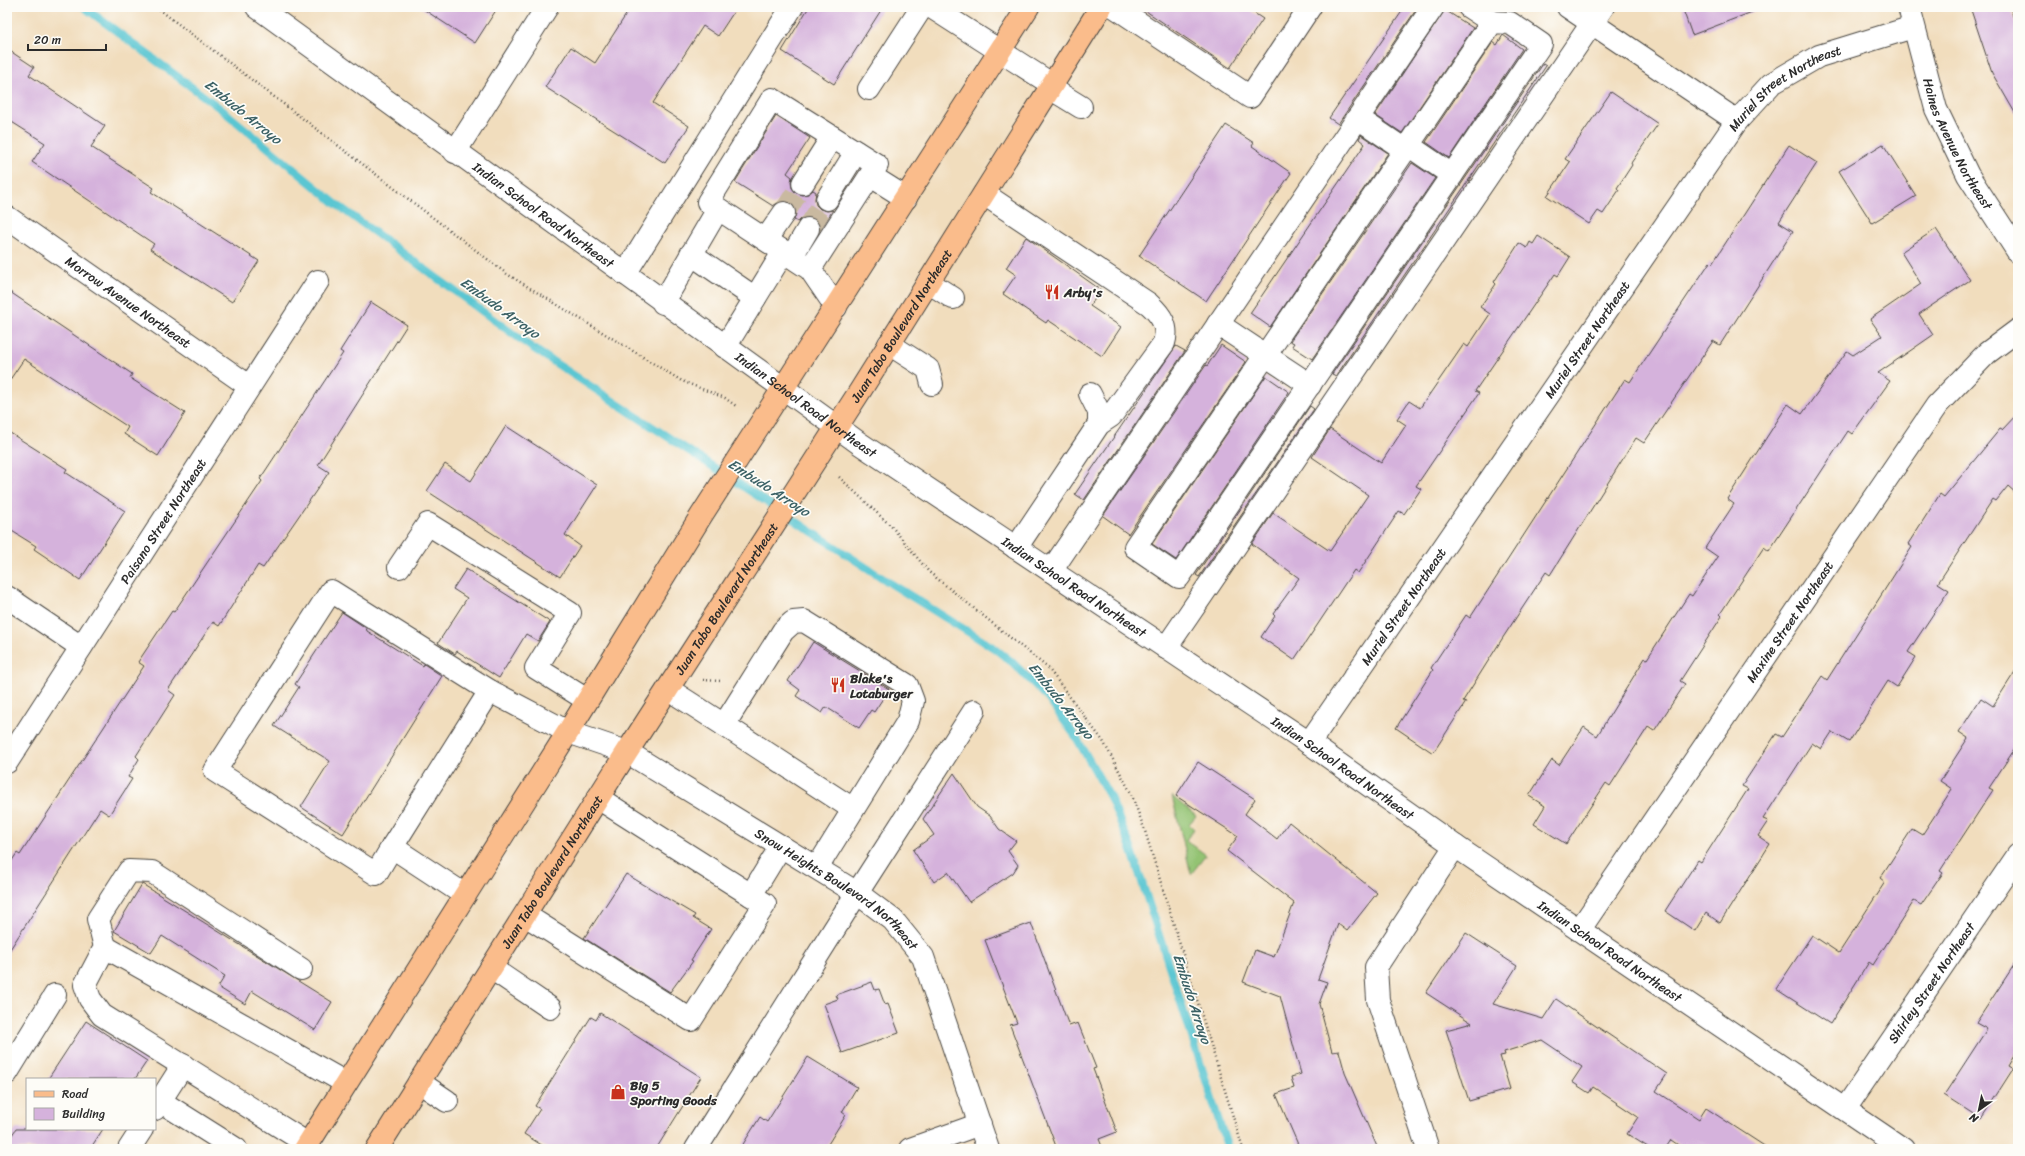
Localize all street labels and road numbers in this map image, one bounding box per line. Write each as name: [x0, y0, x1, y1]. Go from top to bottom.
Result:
street label: Muriel Street Northeast: [1722, 38, 1844, 136]
street label: Haines Avenue Northeast: [1917, 75, 1999, 215]
street label: Indian School Road Northeast: [467, 155, 620, 274]
street label: Juan Tabo Boulevard Northeast: [843, 244, 958, 408]
street label: Morrow Avenue Northeast: [61, 250, 196, 354]
street label: Muriel Street Northeast: [1538, 275, 1636, 403]
street label: Indian School Road Northeast: [730, 345, 882, 464]
street label: Paisano Street Northeast: [114, 453, 212, 589]
street label: Juan Tabo Boulevard Northeast: [668, 517, 784, 680]
street label: Indian School Road Northeast: [996, 529, 1152, 644]
street label: Muriel Street Northeast: [1354, 542, 1452, 670]
street label: Maxine Street Northeast: [1740, 556, 1839, 687]
street label: Indian School Road Northeast: [1266, 709, 1420, 826]
street label: Juan Tabo Boulevard Northeast: [494, 790, 609, 954]
street label: Snow Heights Boulevard Northeast: [750, 822, 925, 955]
street label: Indian School Road Northeast: [1532, 893, 1688, 1008]
street label: Shirley Street Northeast: [1881, 916, 1981, 1048]

